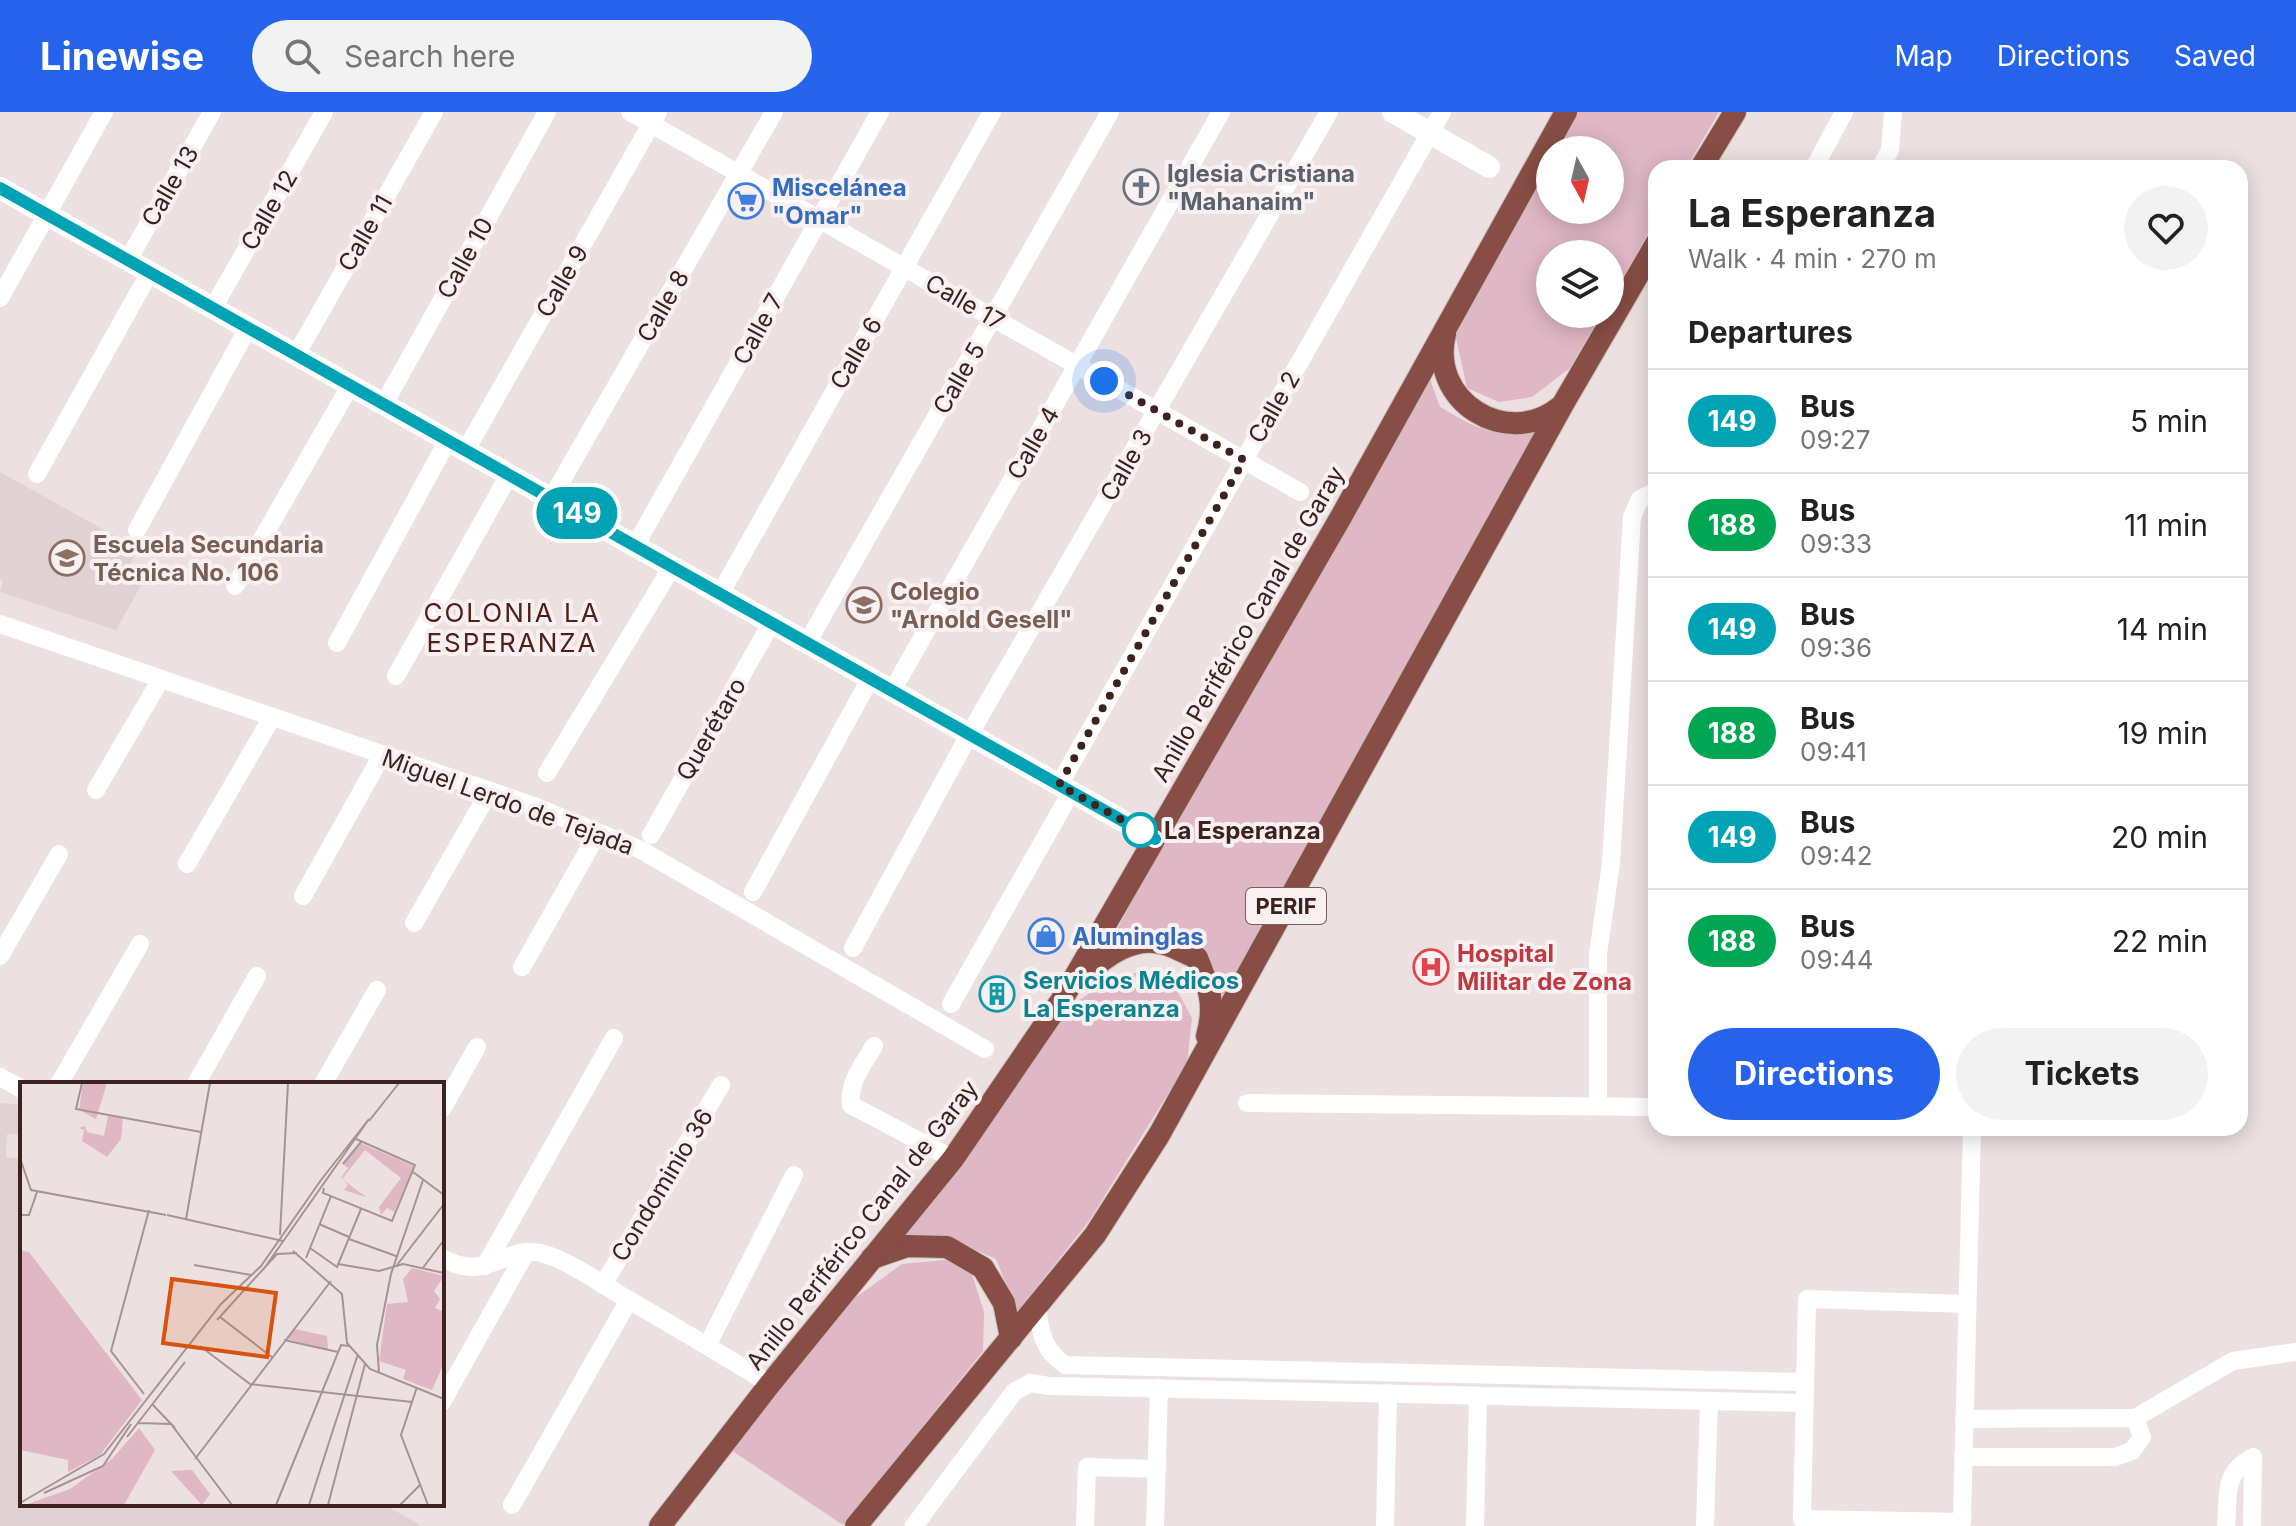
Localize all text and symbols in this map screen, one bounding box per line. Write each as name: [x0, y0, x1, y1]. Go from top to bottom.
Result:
search box: [252, 20, 812, 92]
text: Linewise: [40, 33, 204, 79]
icon: search: [280, 34, 324, 78]
text: Search here: [344, 38, 516, 74]
text: Map: [1894, 39, 1953, 73]
text: Directions: [1997, 39, 2130, 73]
text: Saved: [2174, 39, 2256, 73]
north arrow: [1536, 136, 1624, 224]
map controls: [1536, 136, 1624, 328]
street label: Calle 13: [135, 141, 205, 231]
place label: Iglesia Cristiana "Mahanaim": [1167, 159, 1355, 216]
street label: Calle 12: [234, 165, 304, 255]
church icon: Iglesia Cristiana "Mahanaim": [1122, 168, 1160, 206]
place label: Miscelánea "Omar": [772, 173, 907, 230]
supermarket icon: Miscelánea "Omar": [727, 182, 765, 220]
button: heart: [2124, 186, 2208, 270]
street label: Calle 11: [332, 190, 398, 276]
text: La Esperanza: [1688, 190, 1936, 236]
street label: Calle 10: [431, 212, 499, 304]
street label: Calle 9: [530, 240, 594, 322]
button: layers: [1536, 240, 1624, 328]
text: Walk · 4 min · 270 m: [1688, 243, 1937, 274]
street label: Calle 8: [631, 265, 695, 347]
street label: Calle 17: [920, 268, 1010, 336]
street label: Calle 7: [727, 288, 789, 370]
street label: Calle 6: [824, 312, 888, 394]
text: Departures: [1688, 314, 1853, 350]
street label: Calle 5: [927, 337, 991, 419]
your location: [1084, 361, 1124, 401]
street label: Calle 2: [1242, 366, 1306, 448]
text: Bus: [1800, 388, 1855, 424]
street label: Calle 4: [1001, 402, 1065, 484]
text: 5 min: [2130, 403, 2208, 439]
text: 149: [1707, 404, 1757, 438]
street label: Calle 3: [1094, 424, 1158, 506]
text: 09:27: [1800, 424, 1871, 455]
street label: Anillo Periférico Canal de Garay: [1146, 461, 1350, 787]
line badge: 149: [531, 487, 623, 539]
text: Bus: [1800, 492, 1855, 528]
text: 149: [552, 496, 602, 530]
text: 11 min: [2124, 507, 2208, 543]
text: 188: [1708, 508, 1756, 542]
text: 09:33: [1800, 528, 1872, 559]
place label: Escuela Secundaria Técnica No. 106: [93, 530, 324, 587]
school or university icon: Escuela Secundaria Técnica No. 106: [48, 539, 86, 577]
place label: Colegio "Arnold Gesell": [890, 577, 1072, 634]
school or university icon: Colegio "Arnold Gesell": [845, 586, 883, 624]
text: Bus: [1800, 596, 1855, 632]
district label: COLONIA LA ESPERANZA: [423, 597, 601, 658]
text: 14 min: [2117, 611, 2208, 647]
text: 149: [1707, 612, 1757, 646]
text: 09:36: [1800, 632, 1872, 663]
street label: Querétaro: [670, 673, 752, 785]
text: Bus: [1800, 700, 1855, 736]
text: 19 min: [2117, 715, 2208, 751]
text: 188: [1708, 716, 1756, 750]
text: 09:41: [1800, 736, 1867, 767]
street label: Miguel Lerdo de Tejada: [378, 743, 638, 861]
text: Bus: [1800, 804, 1855, 840]
marker: La Esperanza: [1123, 813, 1157, 847]
place label: La Esperanza: [1164, 816, 1321, 845]
text: 20 min: [2111, 819, 2208, 855]
text: 149: [1707, 820, 1757, 854]
text: 09:42: [1800, 840, 1873, 871]
road number: PERIF: [1246, 888, 1326, 924]
text: Bus: [1800, 908, 1855, 944]
shop icon: Aluminglas: [1027, 917, 1065, 955]
place label: Aluminglas: [1072, 922, 1204, 951]
text: 22 min: [2112, 923, 2208, 959]
text: 188: [1708, 924, 1756, 958]
place label: Hospital Militar de Zona: [1457, 939, 1632, 996]
text: 09:44: [1800, 944, 1874, 975]
hospital icon: Hospital Militar de Zona: [1412, 948, 1450, 986]
place label: Servicios Médicos La Esperanza: [1023, 966, 1239, 1023]
building icon: Servicios Médicos La Esperanza: [978, 975, 1016, 1013]
button: Directions: [1688, 1028, 1940, 1120]
button: Tickets: [1956, 1028, 2208, 1120]
street label: Anillo Periférico Canal de Garay: [740, 1074, 984, 1376]
inset map: [20, 1082, 444, 1506]
street label: Condominio 36: [605, 1103, 719, 1267]

